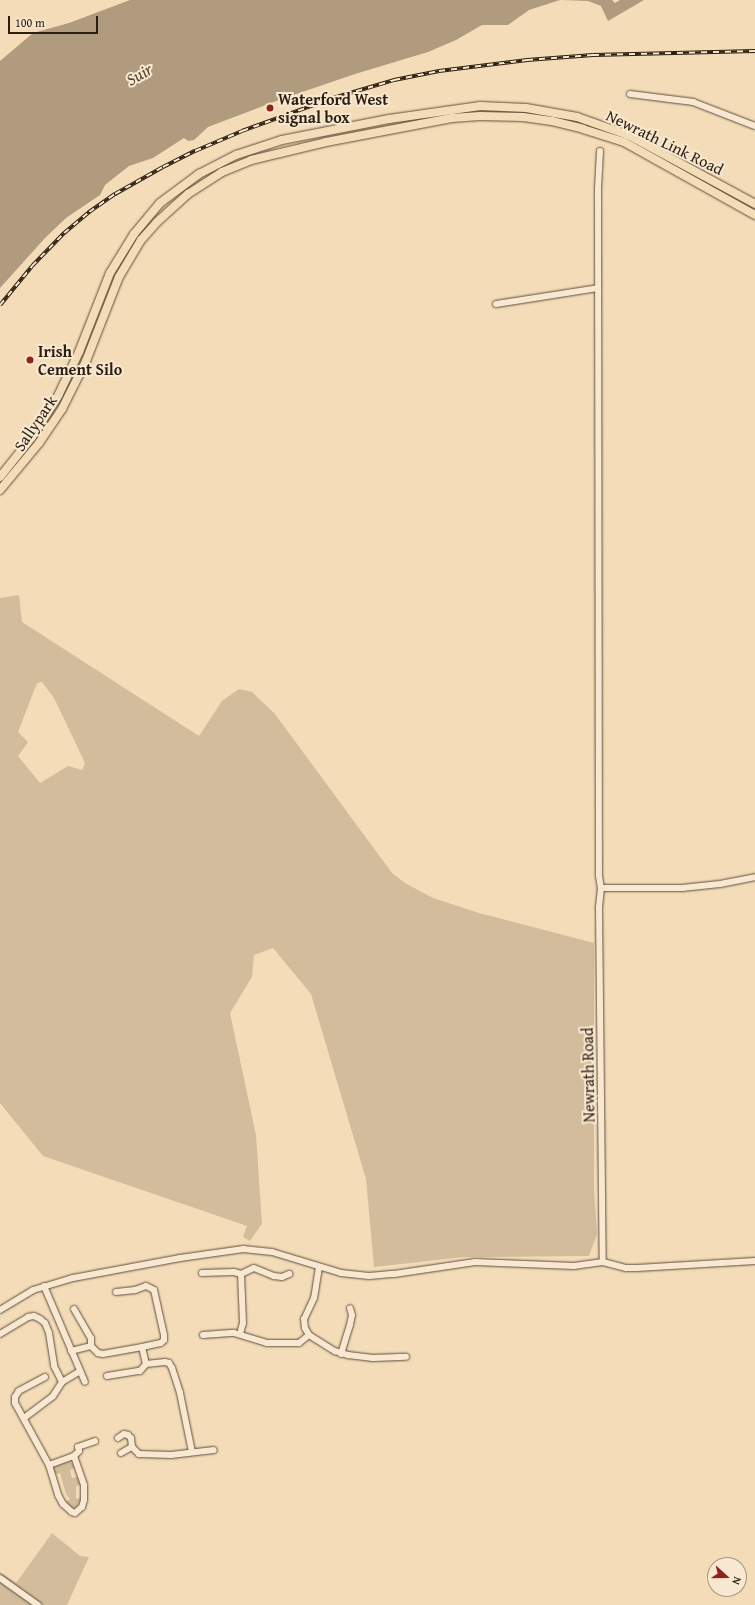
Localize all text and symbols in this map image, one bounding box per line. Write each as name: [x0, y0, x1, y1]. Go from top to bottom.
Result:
scale bar: [10, 8, 100, 34]
text: 100 m: [15, 14, 45, 31]
water label: Suir: [122, 58, 156, 90]
place label: Waterford West signal box: [278, 89, 388, 127]
marker: Waterford West signal box: [265, 103, 275, 113]
street label: Newrath Link Road: [603, 105, 727, 179]
place label: Irish Cement Silo: [38, 341, 122, 379]
marker: Irish Cement Silo: [25, 355, 35, 365]
street label: Sallypark: [9, 391, 61, 455]
street label: Newrath Road: [578, 1027, 598, 1123]
north arrow: [707, 1557, 747, 1597]
text: N: [728, 1575, 746, 1587]

